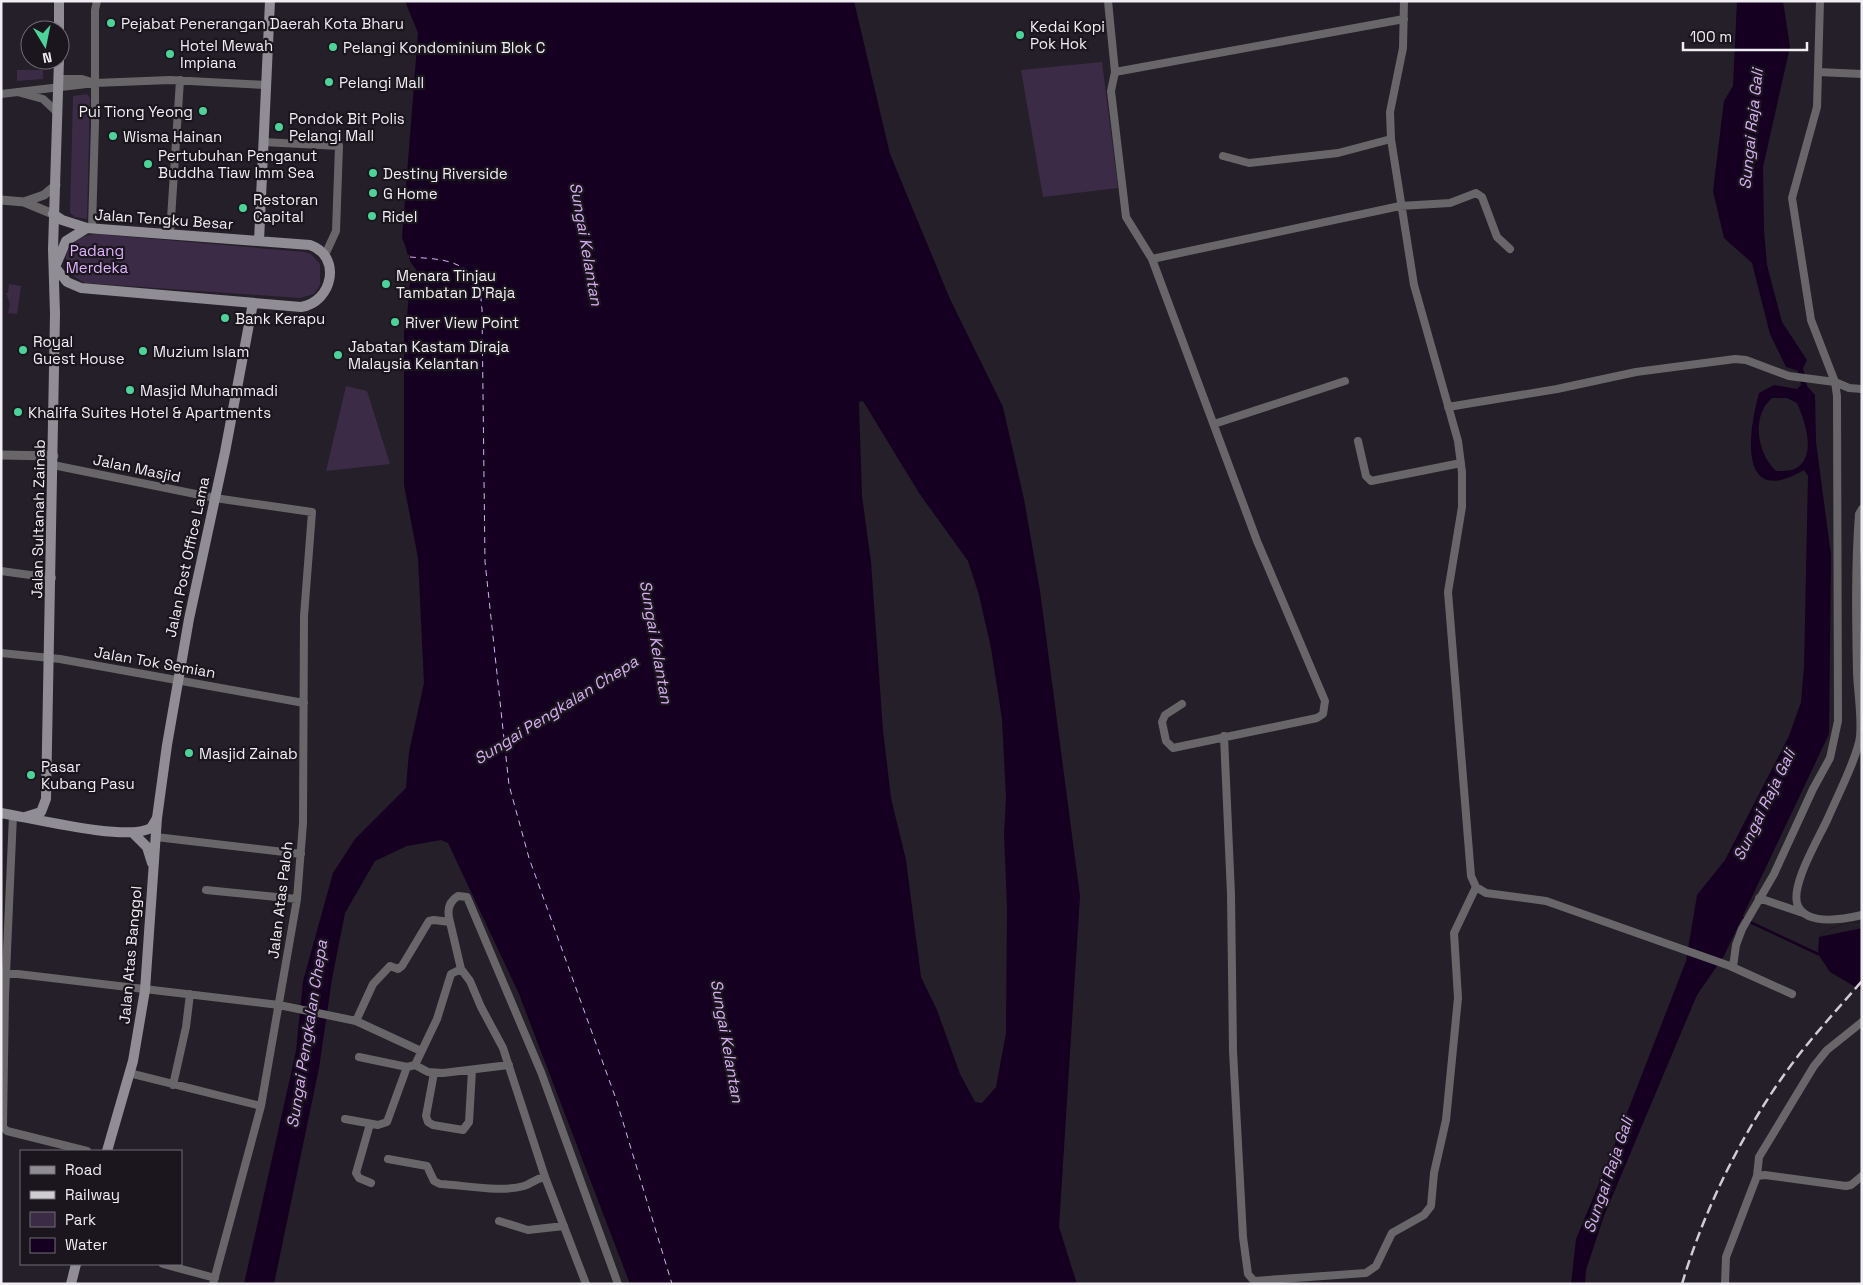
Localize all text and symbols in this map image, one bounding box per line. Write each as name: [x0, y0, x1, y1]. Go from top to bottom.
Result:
place label: Pejabat Penerangan Daerah Kota Bharu: [121, 14, 404, 33]
marker: Pejabat Penerangan Daerah Kota Bharu: [105, 17, 117, 29]
place label: Kedai Kopi Pok Hok: [1030, 17, 1105, 53]
north arrow: [20, 20, 70, 70]
scale bar: [1683, 20, 1807, 52]
text: 100 m: [1690, 27, 1732, 46]
marker: Kedai Kopi Pok Hok: [1014, 29, 1026, 41]
place label: Hotel Mewah Impiana: [180, 36, 273, 72]
place label: Pelangi Kondominium Blok C: [343, 38, 545, 57]
marker: Pelangi Kondominium Blok C: [327, 41, 339, 53]
text: N: [41, 48, 53, 67]
marker: Hotel Mewah Impiana: [164, 48, 176, 60]
water label: Sungai Raja Gali: [1734, 66, 1768, 190]
place label: Pelangi Mall: [339, 73, 424, 92]
marker: Pelangi Mall: [323, 76, 335, 88]
place label: Pui Tiong Yeong: [79, 102, 193, 121]
marker: Pui Tiong Yeong: [197, 105, 209, 117]
place label: Pondok Bit Polis Pelangi Mall: [289, 109, 405, 145]
marker: Pondok Bit Polis Pelangi Mall: [273, 121, 285, 133]
place label: Wisma Hainan: [123, 127, 222, 146]
marker: Wisma Hainan: [107, 130, 119, 142]
place label: Pertubuhan Penganut Buddha Tiaw Imm Sea: [158, 146, 317, 182]
marker: Pertubuhan Penganut Buddha Tiaw Imm Sea: [142, 158, 154, 170]
place label: Destiny Riverside: [383, 164, 508, 183]
marker: Destiny Riverside: [367, 167, 379, 179]
water label: Sungai Kelantan: [565, 181, 607, 308]
place label: G Home: [383, 184, 438, 203]
marker: G Home: [367, 187, 379, 199]
place label: Restoran Capital: [253, 190, 318, 226]
marker: Restoran Capital: [237, 202, 249, 214]
street label: Jalan Tengku Besar: [94, 205, 234, 233]
place label: Ridel: [382, 207, 417, 226]
marker: Ridel: [366, 210, 378, 222]
park label: Padang Merdeka: [66, 241, 129, 277]
place label: Menara Tinjau Tambatan D'Raja: [396, 266, 516, 302]
marker: Menara Tinjau Tambatan D'Raja: [380, 278, 392, 290]
place label: Bank Kerapu: [235, 309, 325, 328]
marker: Bank Kerapu: [219, 312, 231, 324]
place label: River View Point: [405, 313, 519, 332]
marker: River View Point: [389, 316, 401, 328]
place label: Royal Guest House: [33, 332, 125, 368]
place label: Jabatan Kastam Diraja Malaysia Kelantan: [348, 337, 510, 373]
place label: Muzium Islam: [153, 342, 249, 361]
marker: Royal Guest House: [17, 344, 29, 356]
marker: Muzium Islam: [137, 345, 149, 357]
marker: Jabatan Kastam Diraja Malaysia Kelantan: [332, 349, 344, 361]
place label: Masjid Muhammadi: [140, 381, 278, 400]
marker: Masjid Muhammadi: [124, 384, 136, 396]
place label: Khalifa Suites Hotel & Apartments: [28, 403, 271, 422]
marker: Khalifa Suites Hotel & Apartments: [12, 406, 24, 418]
street label: Jalan Sultanah Zainab: [27, 439, 49, 599]
street label: Jalan Masjid: [91, 449, 183, 487]
street label: Jalan Post Office Lama: [161, 475, 213, 639]
water label: Sungai Kelantan: [635, 579, 677, 706]
street label: Jalan Tok Semian: [93, 642, 217, 682]
water label: Sungai Pengkalan Chepa: [470, 650, 643, 769]
place label: Masjid Zainab: [199, 744, 298, 763]
water label: Sungai Raja Gali: [1728, 744, 1801, 864]
marker: Masjid Zainab: [183, 747, 195, 759]
place label: Pasar Kubang Pasu: [41, 757, 135, 793]
marker: Pasar Kubang Pasu: [25, 769, 37, 781]
street label: Jalan Atas Paloh: [263, 840, 297, 960]
street label: Jalan Atas Banggol: [114, 885, 146, 1025]
water label: Sungai Pengkalan Chepa: [282, 938, 332, 1129]
water label: Sungai Kelantan: [706, 978, 748, 1105]
water label: Sungai Raja Gali: [1578, 1112, 1638, 1236]
legend: [20, 1150, 182, 1265]
text: Road: [65, 1160, 102, 1179]
text: Railway: [65, 1185, 120, 1204]
text: Park: [65, 1210, 96, 1229]
text: Water: [65, 1235, 108, 1254]

